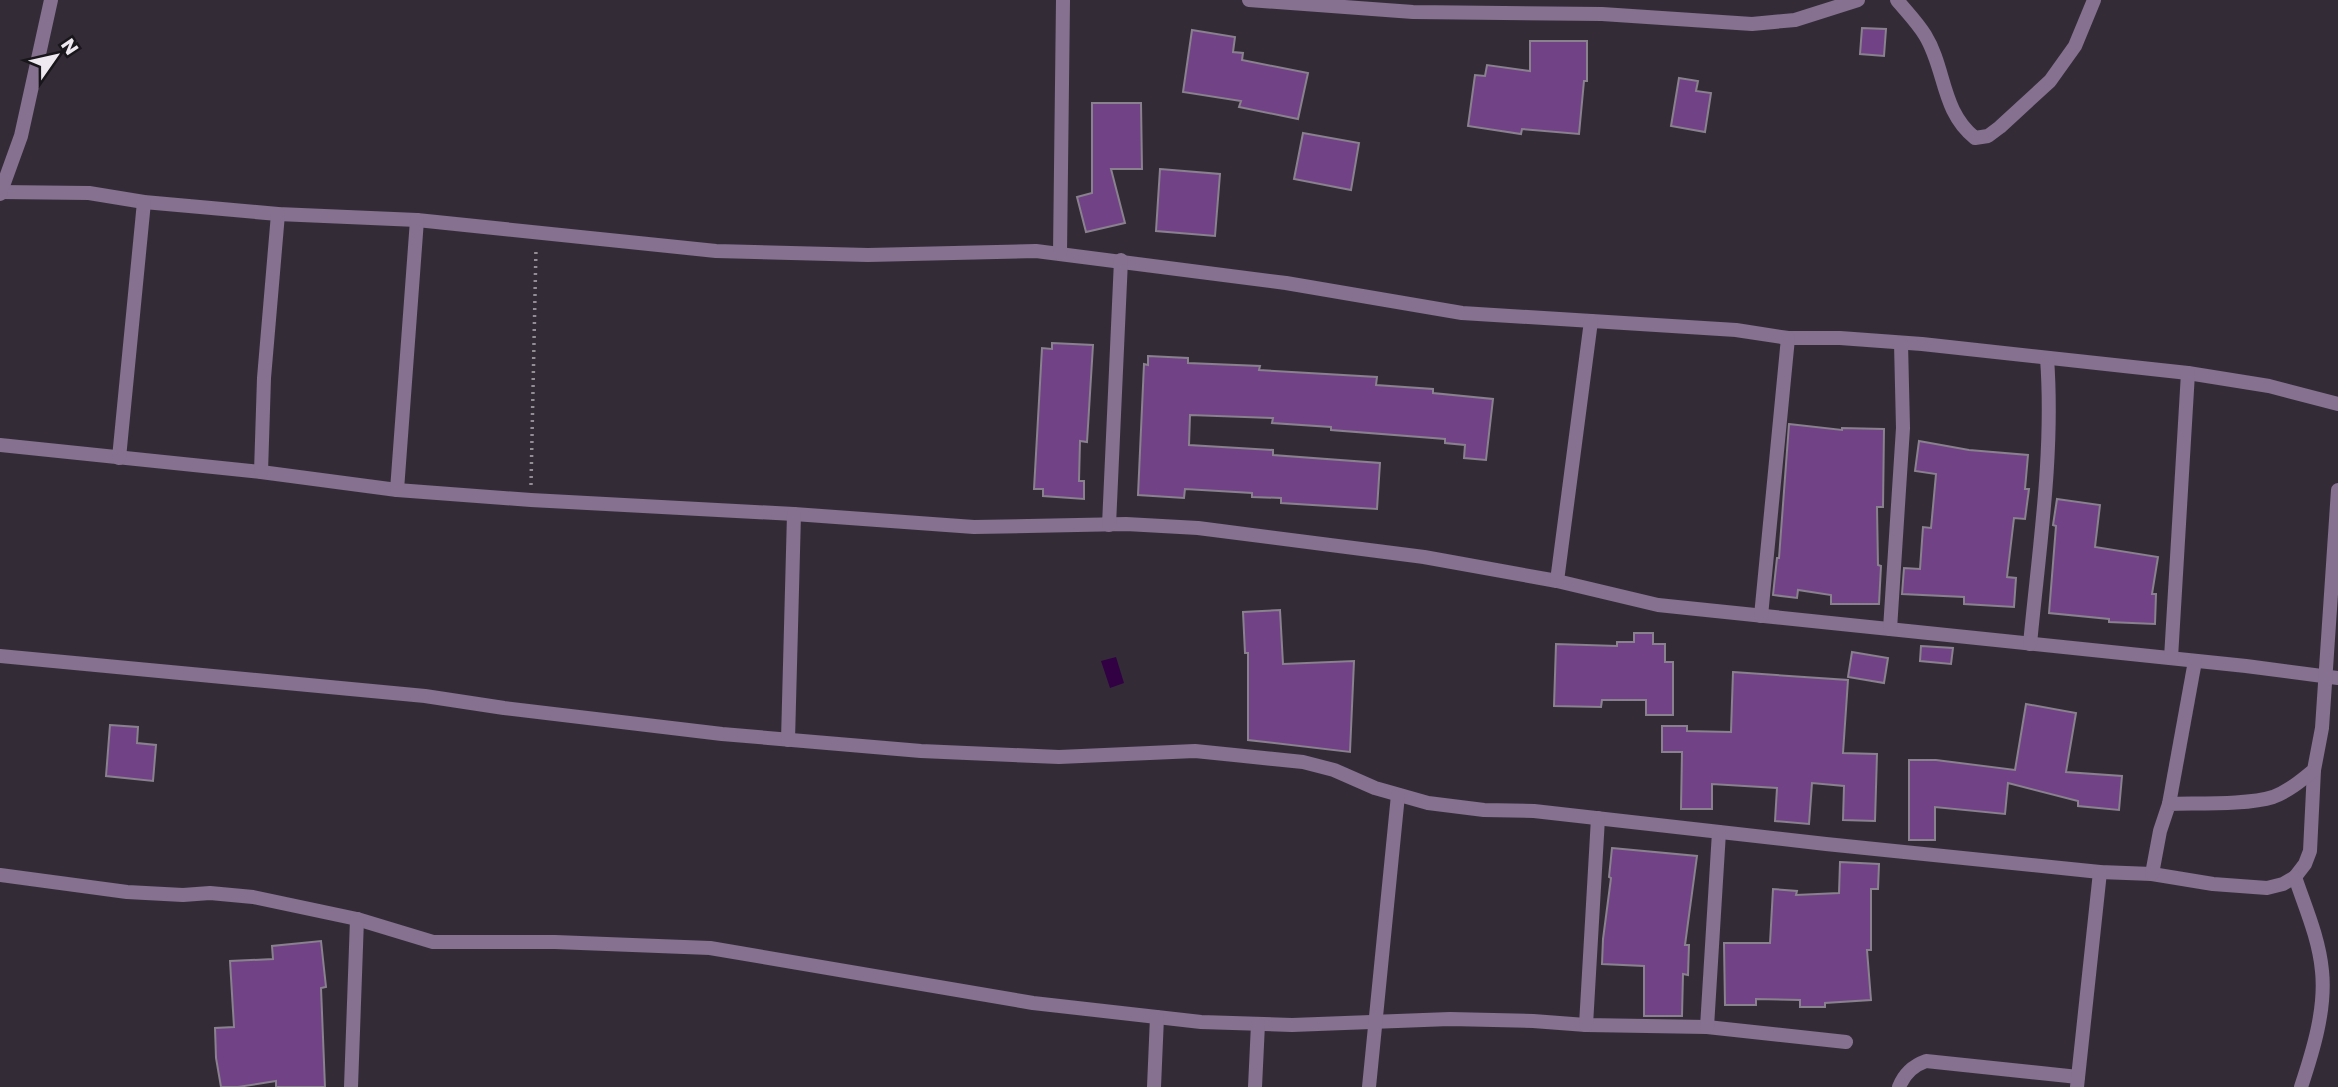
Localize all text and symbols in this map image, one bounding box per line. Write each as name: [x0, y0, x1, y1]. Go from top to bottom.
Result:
north arrow: [21, 21, 91, 91]
text: N: [54, 33, 85, 60]

